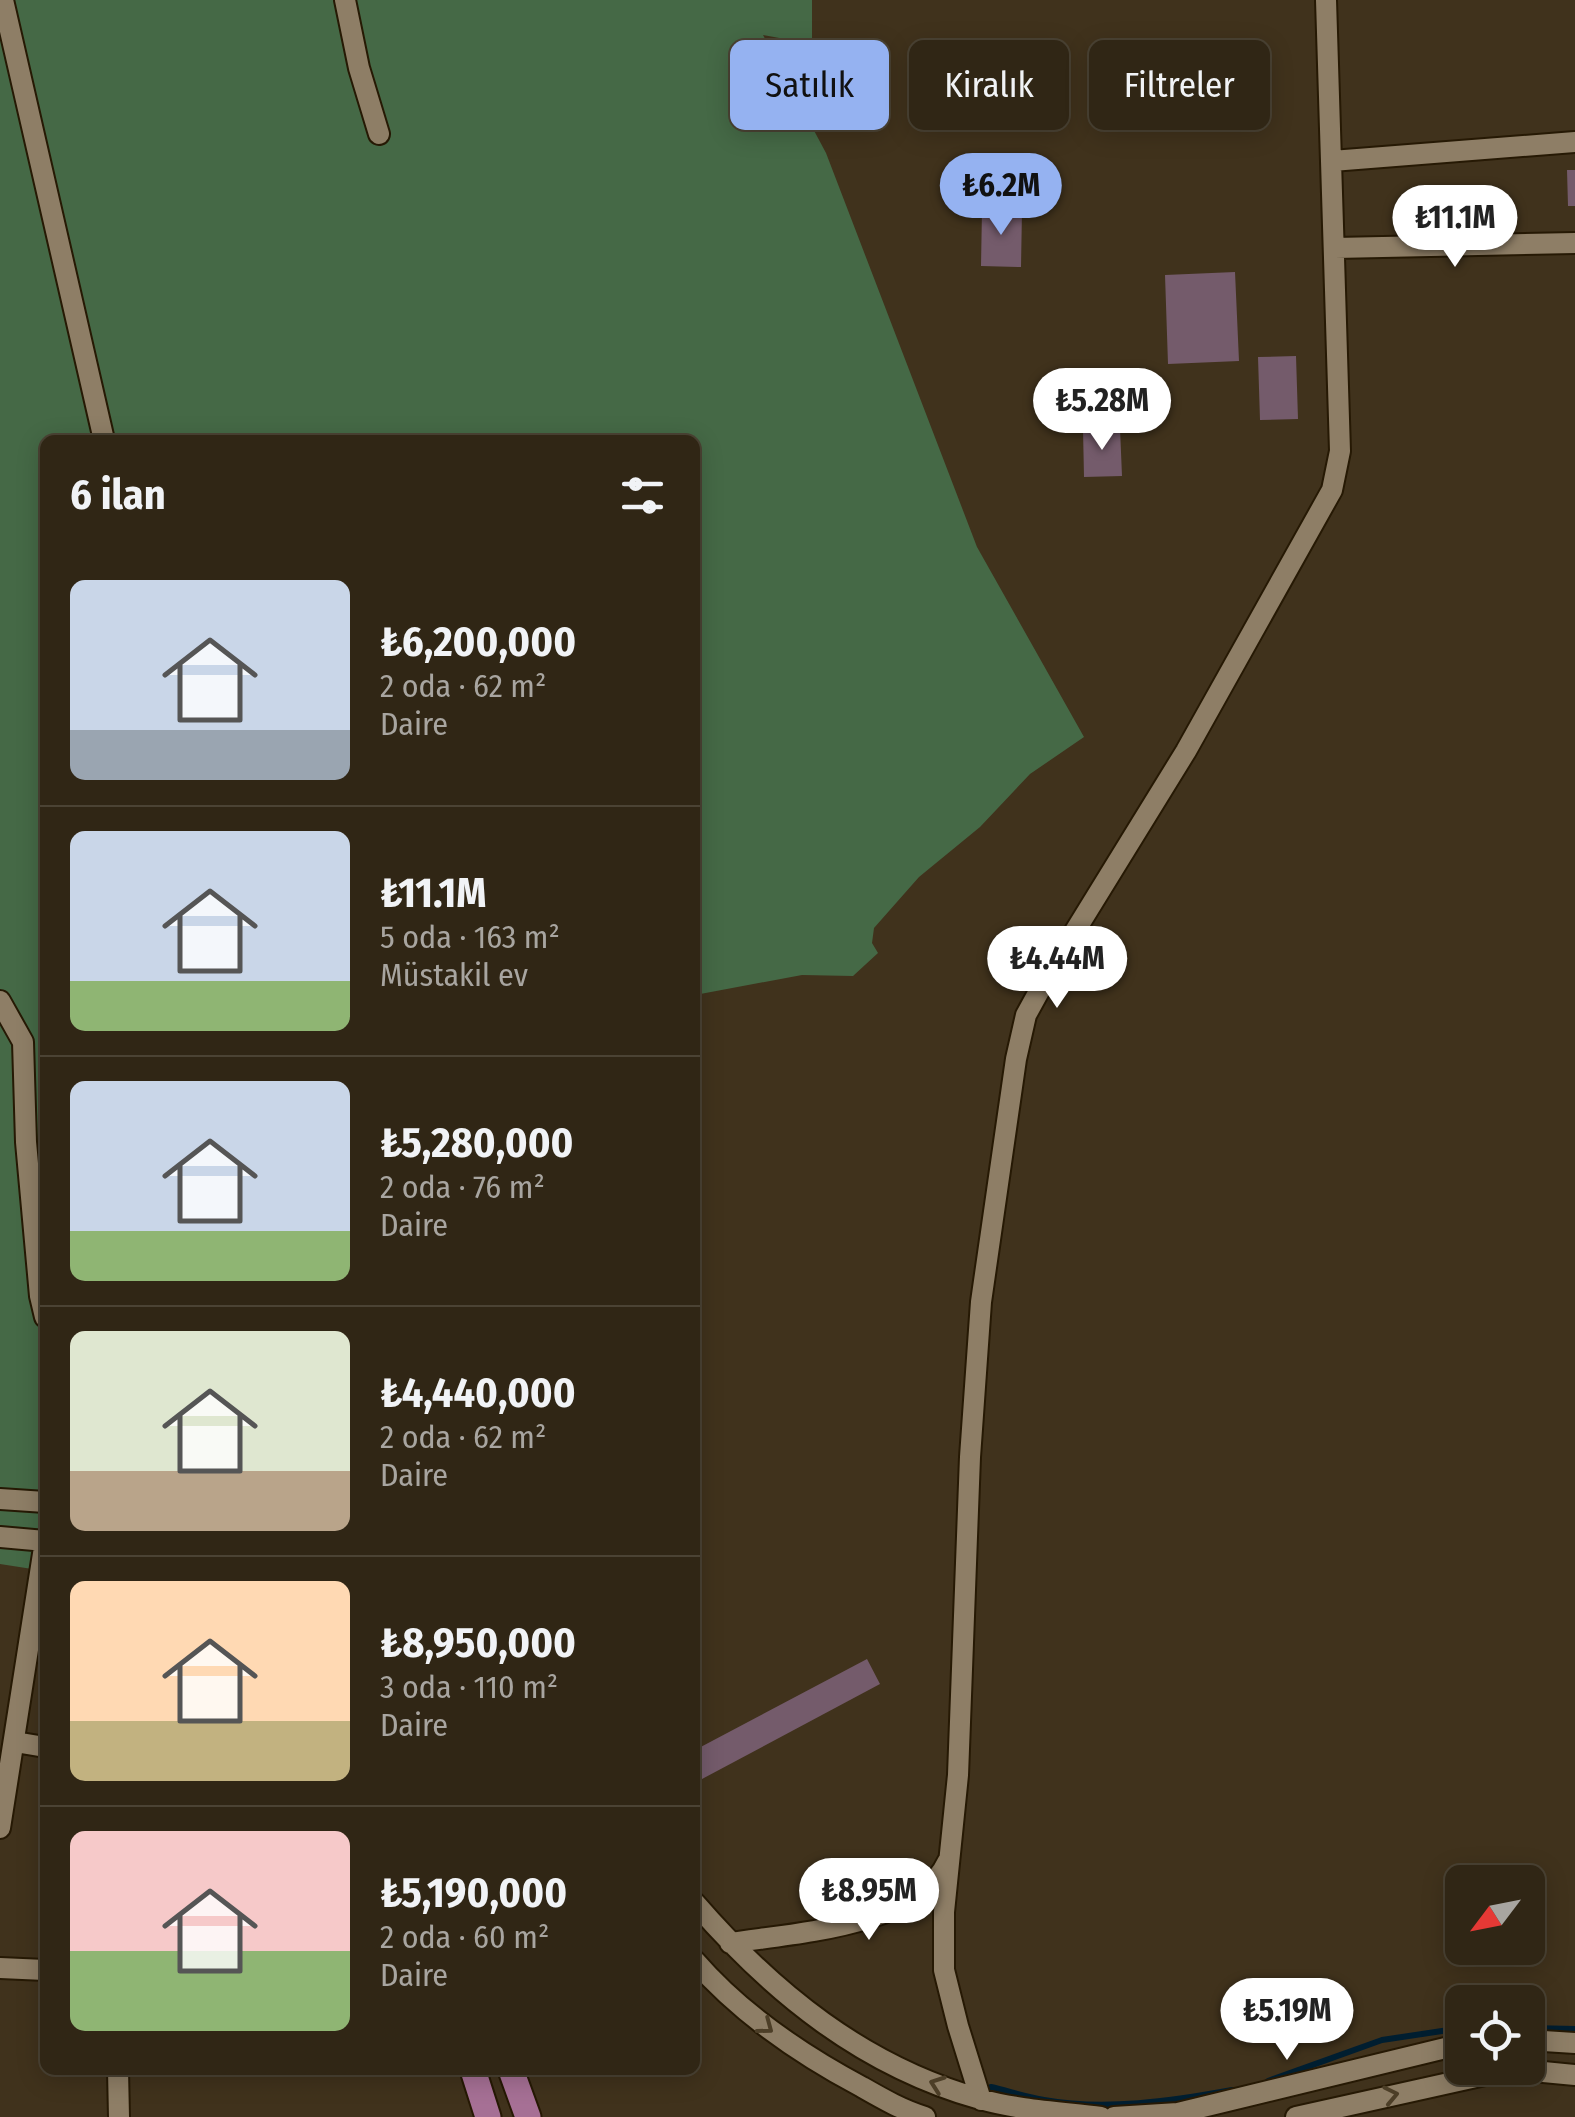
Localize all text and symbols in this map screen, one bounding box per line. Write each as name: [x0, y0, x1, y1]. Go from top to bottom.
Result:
chip: Satılık: [730, 40, 889, 130]
chip: Kiralık: [909, 40, 1069, 130]
chip: Filtreler: [1089, 40, 1270, 130]
pin: ₺6.2M: [931, 153, 1071, 238]
text: ₺6.2M: [962, 166, 1040, 204]
pin: ₺11.1M: [1374, 185, 1536, 270]
text: ₺11.1M: [1414, 198, 1496, 236]
pin: ₺5.28M: [1021, 368, 1183, 453]
text: ₺5.28M: [1055, 381, 1149, 419]
icon: filters: [615, 468, 670, 523]
text: 6 ilan: [70, 470, 166, 520]
text: ₺6,200,000: [380, 617, 576, 667]
icon: home: [150, 620, 270, 740]
text: 2 oda · 62 m²: [380, 667, 546, 705]
text: Daire: [380, 705, 448, 743]
text: ₺11.1M: [380, 868, 486, 918]
icon: home: [150, 871, 270, 991]
text: 5 oda · 163 m²: [380, 918, 560, 956]
pin: ₺4.44M: [976, 926, 1138, 1011]
text: ₺4.44M: [1009, 939, 1105, 977]
text: Müstakil ev: [380, 956, 528, 994]
text: ₺5,280,000: [380, 1118, 574, 1168]
icon: home: [150, 1121, 270, 1241]
text: 2 oda · 76 m²: [380, 1168, 545, 1206]
text: Daire: [380, 1206, 448, 1244]
text: ₺4,440,000: [380, 1368, 576, 1418]
icon: home: [150, 1371, 270, 1491]
text: 2 oda · 62 m²: [380, 1418, 546, 1456]
text: Daire: [380, 1456, 448, 1494]
text: ₺8,950,000: [380, 1618, 576, 1668]
icon: home: [150, 1621, 270, 1741]
text: 3 oda · 110 m²: [380, 1668, 558, 1706]
text: Daire: [380, 1706, 448, 1744]
pin: ₺8.95M: [788, 1858, 950, 1943]
north arrow: [1445, 1865, 1545, 1965]
map controls: [1445, 1865, 1545, 2085]
text: ₺5,190,000: [380, 1868, 567, 1918]
icon: home: [150, 1871, 270, 1991]
text: ₺8.95M: [821, 1871, 917, 1909]
text: 2 oda · 60 m²: [380, 1918, 549, 1956]
text: Daire: [380, 1956, 448, 1994]
pin: ₺5.19M: [1206, 1978, 1368, 2063]
button: locate: [1445, 1985, 1545, 2085]
text: ₺5.19M: [1242, 1991, 1332, 2029]
one-way arrow: [755, 2015, 773, 2032]
one-way arrow: [930, 2075, 947, 2096]
one-way arrow: [1382, 2086, 1399, 2107]

